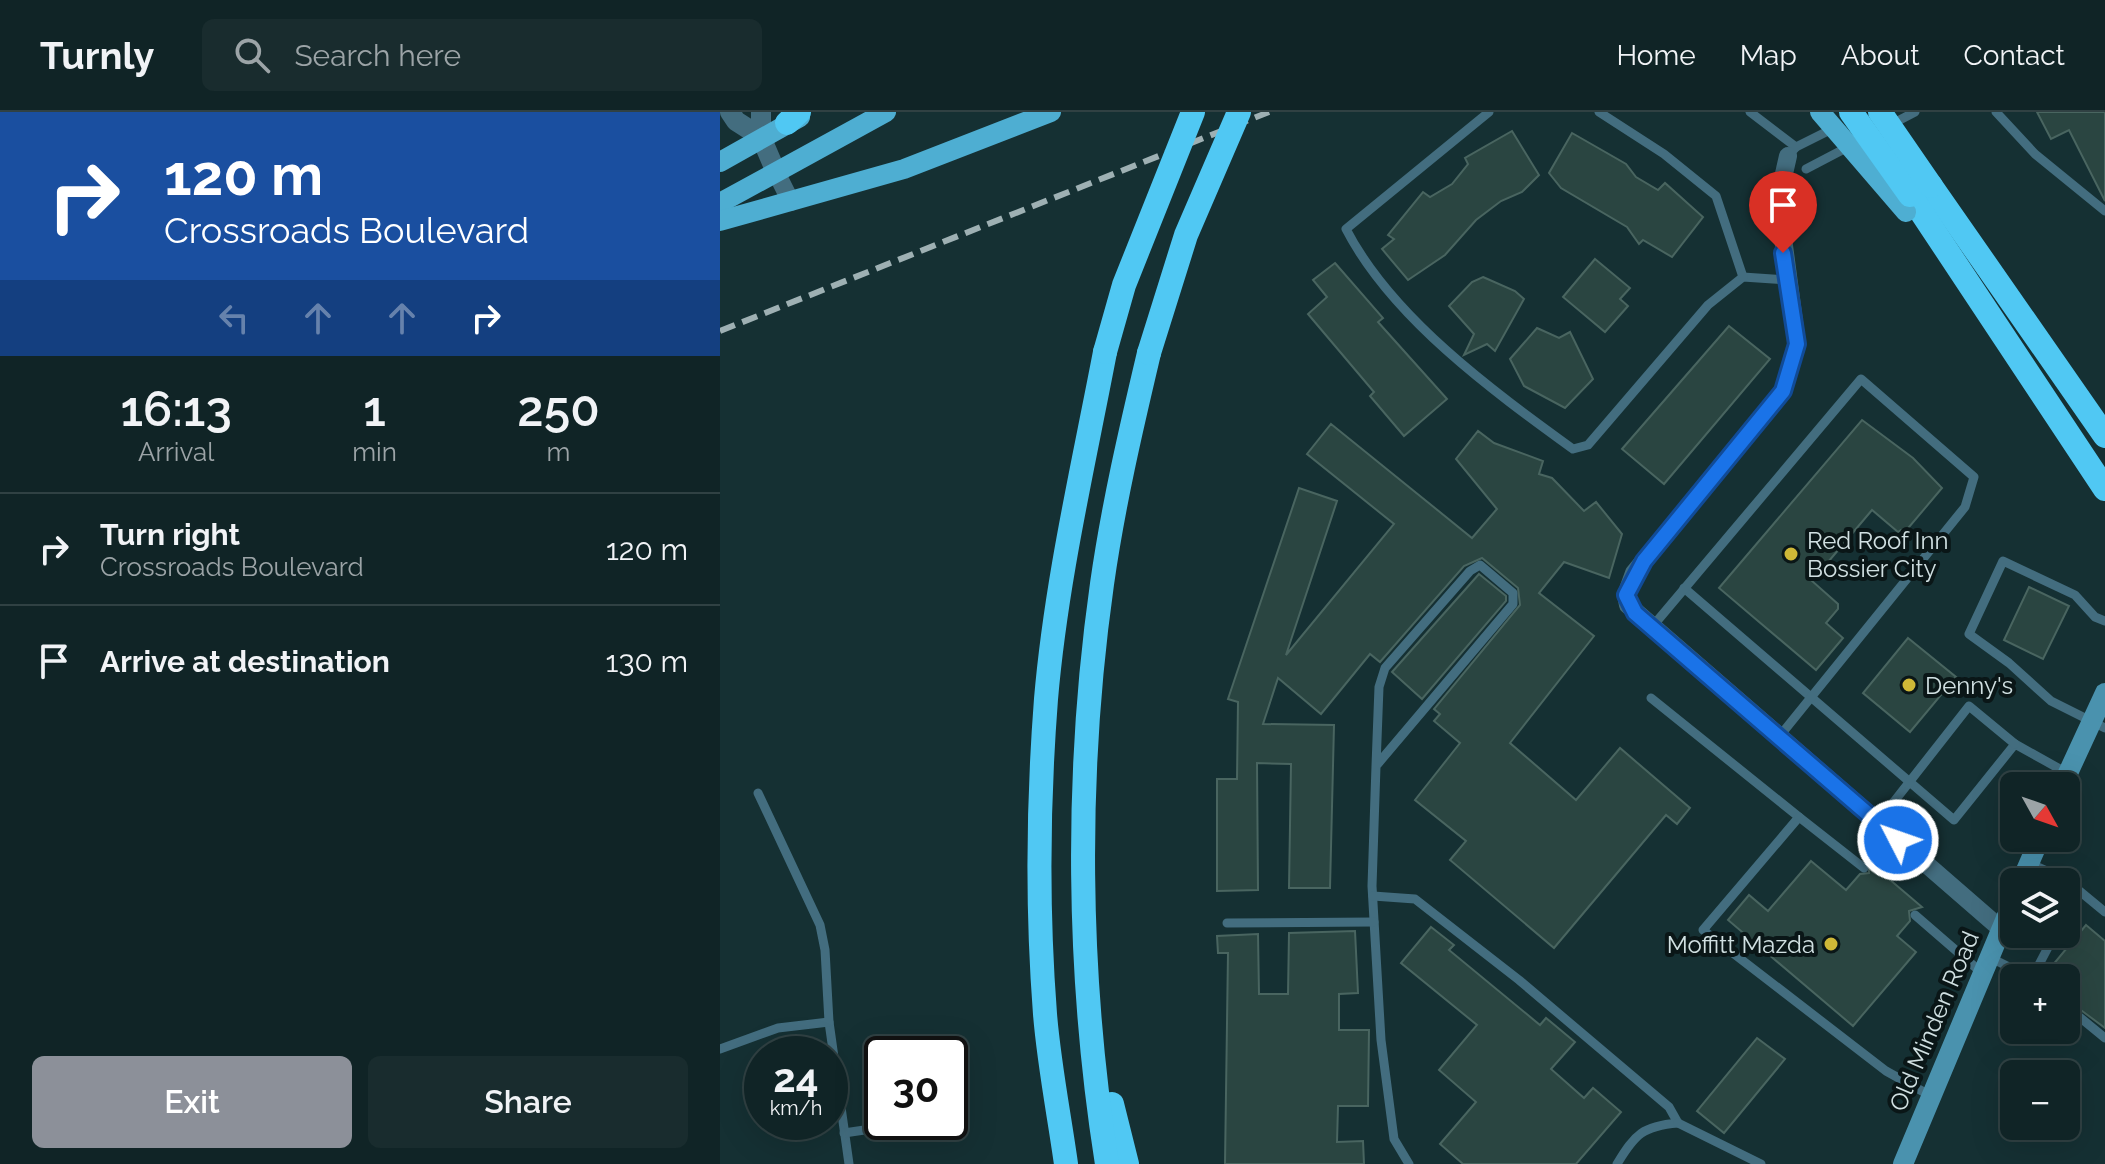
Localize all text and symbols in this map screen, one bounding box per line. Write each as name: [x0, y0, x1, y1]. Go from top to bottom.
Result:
search box: [202, 19, 762, 91]
text: Turnly: [40, 33, 154, 78]
icon: search: [230, 33, 274, 77]
text: Search here: [294, 38, 461, 73]
text: Home: [1616, 39, 1696, 72]
text: Map: [1740, 39, 1797, 72]
text: About: [1841, 39, 1920, 72]
text: Contact: [1964, 39, 2065, 72]
text: 120 m: [164, 142, 323, 208]
icon: right: [32, 144, 136, 248]
pin: [1749, 171, 1817, 253]
icon: arrive: [1761, 183, 1805, 227]
text: Crossroads Boulevard: [164, 209, 529, 251]
icon: left: [212, 296, 256, 340]
icon: ahead: [296, 296, 340, 340]
icon: ahead: [380, 296, 424, 340]
icon: right: [464, 296, 508, 340]
text: 16:13: [120, 381, 232, 437]
text: 1: [363, 381, 386, 437]
text: 250: [517, 381, 600, 437]
text: Arrival: [138, 437, 214, 467]
text: min: [352, 437, 397, 467]
text: m: [547, 437, 570, 467]
text: Turn right: [100, 517, 240, 552]
place label: Red Roof Inn Bossier City: [1807, 526, 1949, 583]
icon: right: [32, 527, 76, 571]
text: 120 m: [606, 532, 688, 567]
marker: Red Roof Inn Bossier City: [1782, 545, 1800, 563]
text: Crossroads Boulevard: [100, 552, 364, 582]
icon: arrive: [32, 639, 76, 683]
text: Arrive at destination: [100, 644, 390, 679]
text: 130 m: [606, 644, 688, 679]
place label: Denny's: [1925, 671, 2013, 700]
marker: Denny's: [1900, 676, 1918, 694]
north arrow: [2000, 772, 2080, 852]
map controls: [2000, 772, 2080, 1140]
position arrow: [1856, 798, 1940, 882]
button: layers: [2000, 868, 2080, 948]
street label: Old Minden Road: [1883, 927, 1985, 1115]
place label: Moffitt Mazda: [1667, 930, 1815, 959]
marker: Moffitt Mazda: [1822, 935, 1840, 953]
button: +: [2000, 964, 2080, 1044]
speed limit sign: 30: [864, 1036, 968, 1140]
text: 24: [773, 1054, 819, 1101]
button: Exit: [32, 1056, 352, 1148]
button: Share: [368, 1056, 688, 1148]
button: −: [2000, 1060, 2080, 1140]
text: km/h: [770, 1096, 822, 1120]

